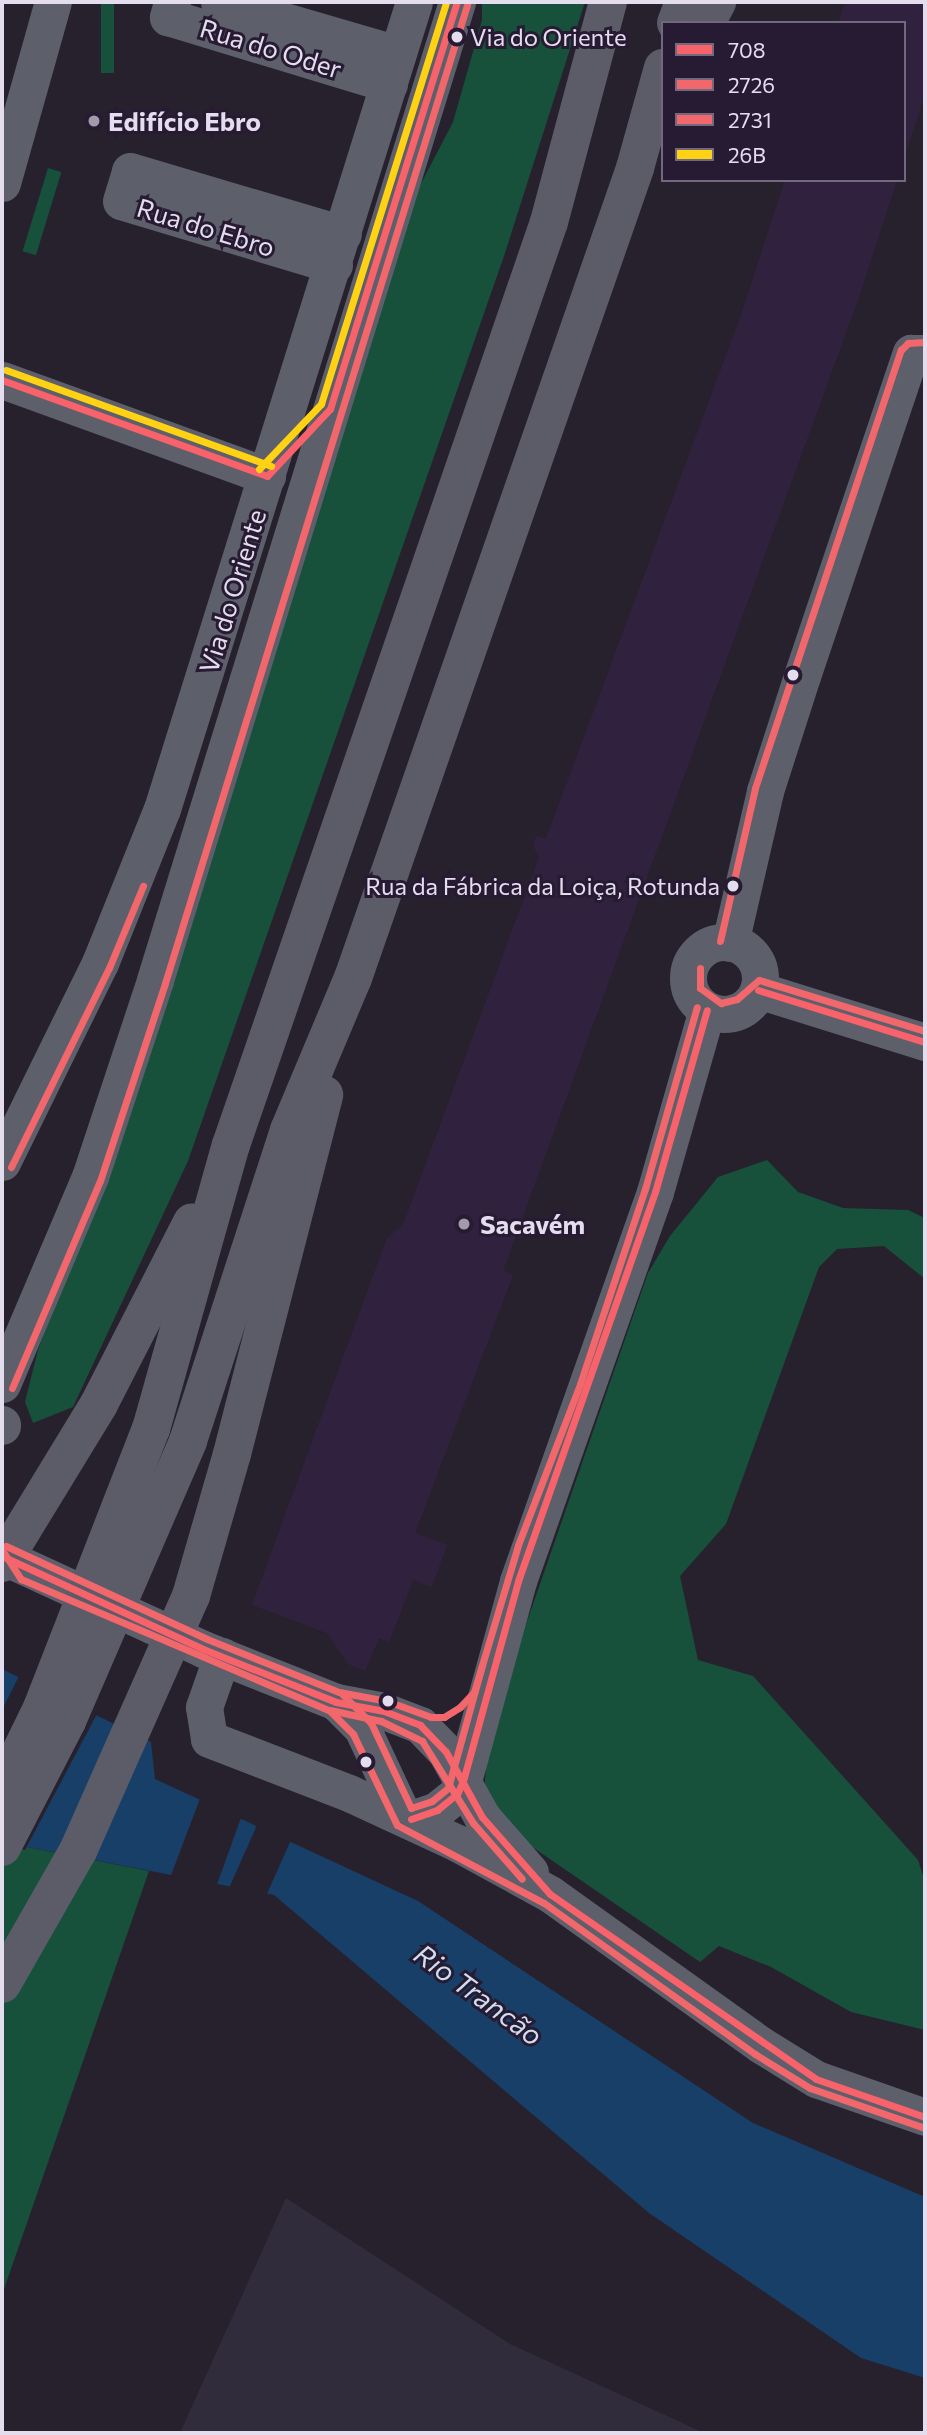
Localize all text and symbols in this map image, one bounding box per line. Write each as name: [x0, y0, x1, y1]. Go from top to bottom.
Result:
street label: Rua do Oder: [197, 12, 345, 84]
legend: [661, 21, 906, 182]
place label: Via do Oriente: [470, 23, 627, 51]
marker: Via do Oriente: [450, 30, 464, 44]
text: 708: [728, 37, 765, 62]
text: 2726: [728, 72, 775, 97]
place label: Edifício Ebro: [108, 105, 261, 137]
text: 2731: [728, 107, 772, 132]
marker: Edifício Ebro: [86, 113, 102, 129]
text: 26B: [728, 142, 766, 167]
street label: Rua do Ebro: [133, 191, 279, 263]
street label: Via do Oriente: [192, 505, 272, 677]
unlabelled marker: [786, 668, 800, 682]
place label: Rua da Fábrica da Loiça, Rotunda: [365, 872, 720, 900]
marker: Rua da Fábrica da Loiça, Rotunda: [726, 879, 740, 893]
place label: Sacavém: [480, 1208, 585, 1240]
marker: Sacavém: [454, 1214, 474, 1234]
unlabelled marker: [381, 1694, 395, 1708]
unlabelled marker: [359, 1755, 373, 1769]
water label: Rio Trancão: [408, 1936, 550, 2052]

